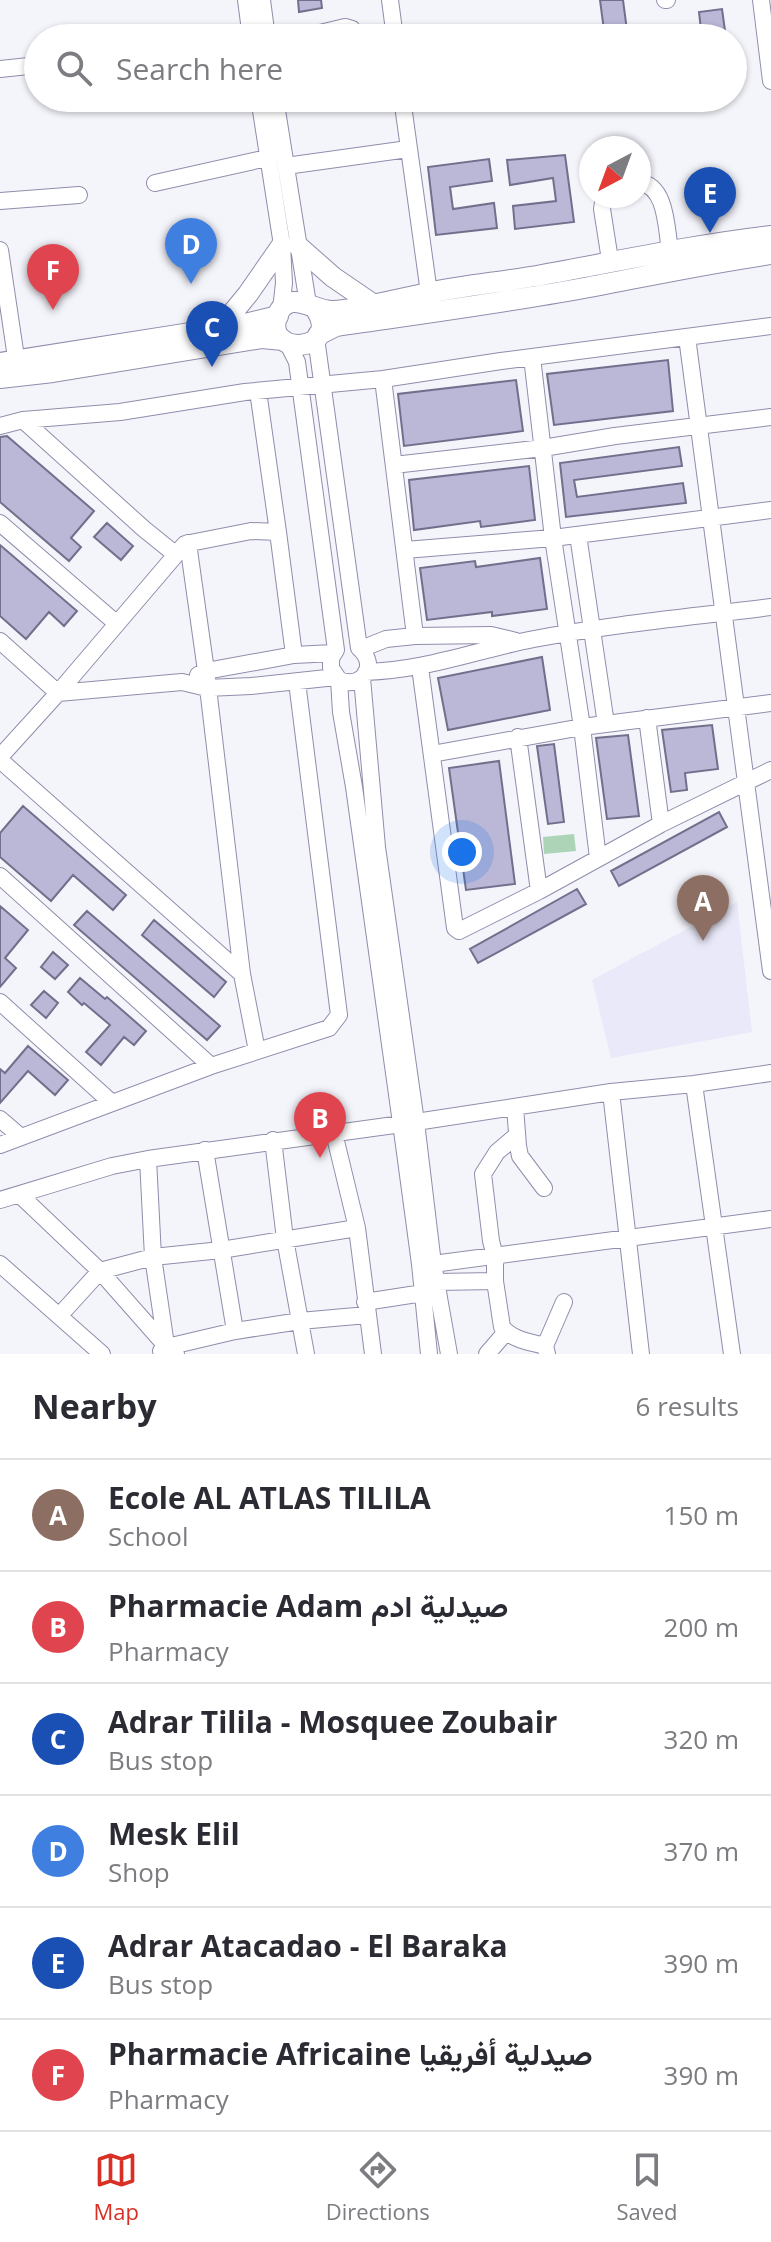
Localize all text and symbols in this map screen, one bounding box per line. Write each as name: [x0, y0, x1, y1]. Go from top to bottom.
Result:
search box: [24, 24, 747, 112]
icon: search: [52, 46, 96, 90]
text: Search here: [116, 48, 283, 89]
north arrow: [579, 136, 651, 208]
pin: E: [684, 167, 736, 233]
pin: D: [165, 218, 217, 284]
pin: F: [27, 244, 79, 310]
pin: C: [186, 301, 238, 367]
your location: [442, 832, 482, 872]
pin: A: [677, 875, 729, 941]
pin: B: [294, 1092, 346, 1158]
text: Nearby: [32, 1383, 157, 1429]
text: 6 results: [636, 1388, 739, 1424]
text: Ecole AL ATLAS TILILA: [108, 1477, 431, 1518]
text: A: [49, 1497, 67, 1533]
text: 150 m: [664, 1497, 739, 1533]
text: School: [108, 1518, 189, 1554]
text: Pharmacie Adam صيدلية ادم: [108, 1585, 508, 1626]
text: B: [49, 1609, 67, 1645]
text: 200 m: [664, 1609, 739, 1645]
text: Pharmacy: [108, 1633, 229, 1669]
text: Adrar Tilila - Mosquee Zoubair: [108, 1701, 557, 1742]
text: C: [50, 1721, 66, 1757]
text: 320 m: [664, 1721, 739, 1757]
text: Bus stop: [108, 1742, 213, 1778]
text: Mesk Elil: [108, 1813, 240, 1854]
text: D: [48, 1833, 68, 1869]
text: 370 m: [664, 1833, 739, 1869]
text: Shop: [108, 1854, 170, 1890]
text: Adrar Atacadao - El Baraka: [108, 1925, 508, 1966]
text: E: [51, 1945, 65, 1981]
text: 390 m: [664, 1945, 739, 1981]
text: Bus stop: [108, 1966, 213, 2002]
text: Pharmacie Africaine صيدلية أفريقيا: [108, 2033, 593, 2074]
text: F: [51, 2057, 65, 2093]
text: 390 m: [664, 2057, 739, 2093]
text: Pharmacy: [108, 2081, 229, 2117]
tab: Map: [93, 2148, 139, 2226]
tab: Directions: [326, 2148, 430, 2226]
tab: Saved: [616, 2148, 678, 2226]

